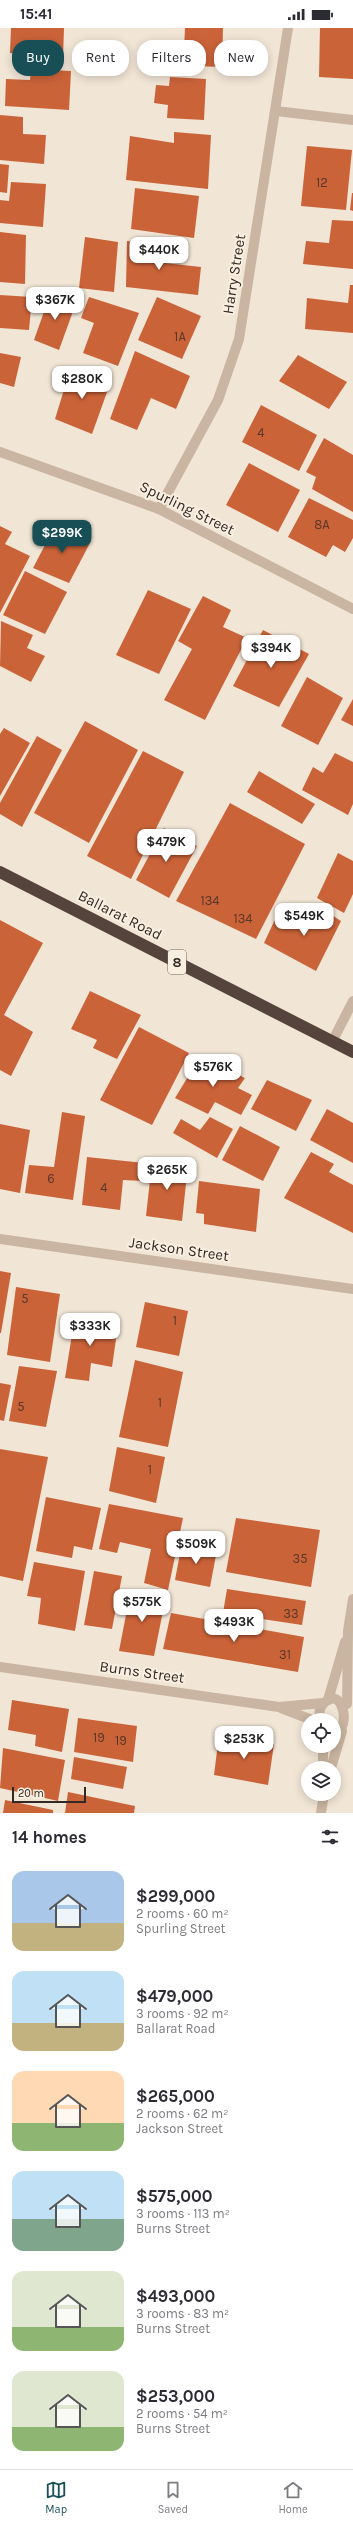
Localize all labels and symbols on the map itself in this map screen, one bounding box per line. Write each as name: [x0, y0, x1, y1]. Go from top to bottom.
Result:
house number: 12: [316, 175, 328, 190]
street label: Harry Street: [219, 232, 249, 315]
pin: $440K: [131, 237, 187, 271]
pin: $367K: [27, 287, 83, 321]
house number: 1A: [174, 329, 186, 344]
pin: $280K: [54, 366, 110, 400]
house number: 4: [257, 425, 265, 440]
street label: Spurling Street: [137, 477, 238, 539]
house number: 8A: [314, 517, 330, 532]
pin: $299K: [34, 520, 90, 554]
pin: $394K: [243, 635, 299, 669]
pin: $479K: [138, 829, 194, 863]
street label: Ballarat Road: [75, 886, 165, 944]
house number: 134: [200, 893, 220, 908]
pin: $549K: [276, 903, 332, 937]
house number: 134: [233, 911, 253, 926]
road number: 8: [168, 950, 186, 974]
pin: $576K: [185, 1054, 241, 1088]
pin: $265K: [139, 1157, 195, 1191]
house number: 6: [47, 1171, 55, 1186]
house number: 4: [100, 1180, 108, 1195]
street label: Jackson Street: [128, 1233, 230, 1265]
house number: 5: [21, 1291, 29, 1306]
pin: $333K: [62, 1313, 118, 1347]
house number: 1: [173, 1313, 177, 1328]
house number: 1: [158, 1395, 162, 1410]
house number: 5: [17, 1399, 25, 1414]
house number: 1: [148, 1462, 152, 1477]
pin: $509K: [168, 1531, 224, 1565]
house number: 35: [292, 1551, 308, 1566]
pin: $575K: [114, 1589, 170, 1623]
house number: 33: [283, 1606, 299, 1621]
pin: $493K: [206, 1609, 262, 1643]
house number: 31: [279, 1647, 291, 1662]
street label: Burns Street: [98, 1657, 186, 1687]
pin: $253K: [216, 1726, 272, 1760]
house number: 19: [93, 1730, 105, 1745]
house number: 19: [115, 1733, 127, 1748]
scale bar: [12, 1785, 86, 1804]

